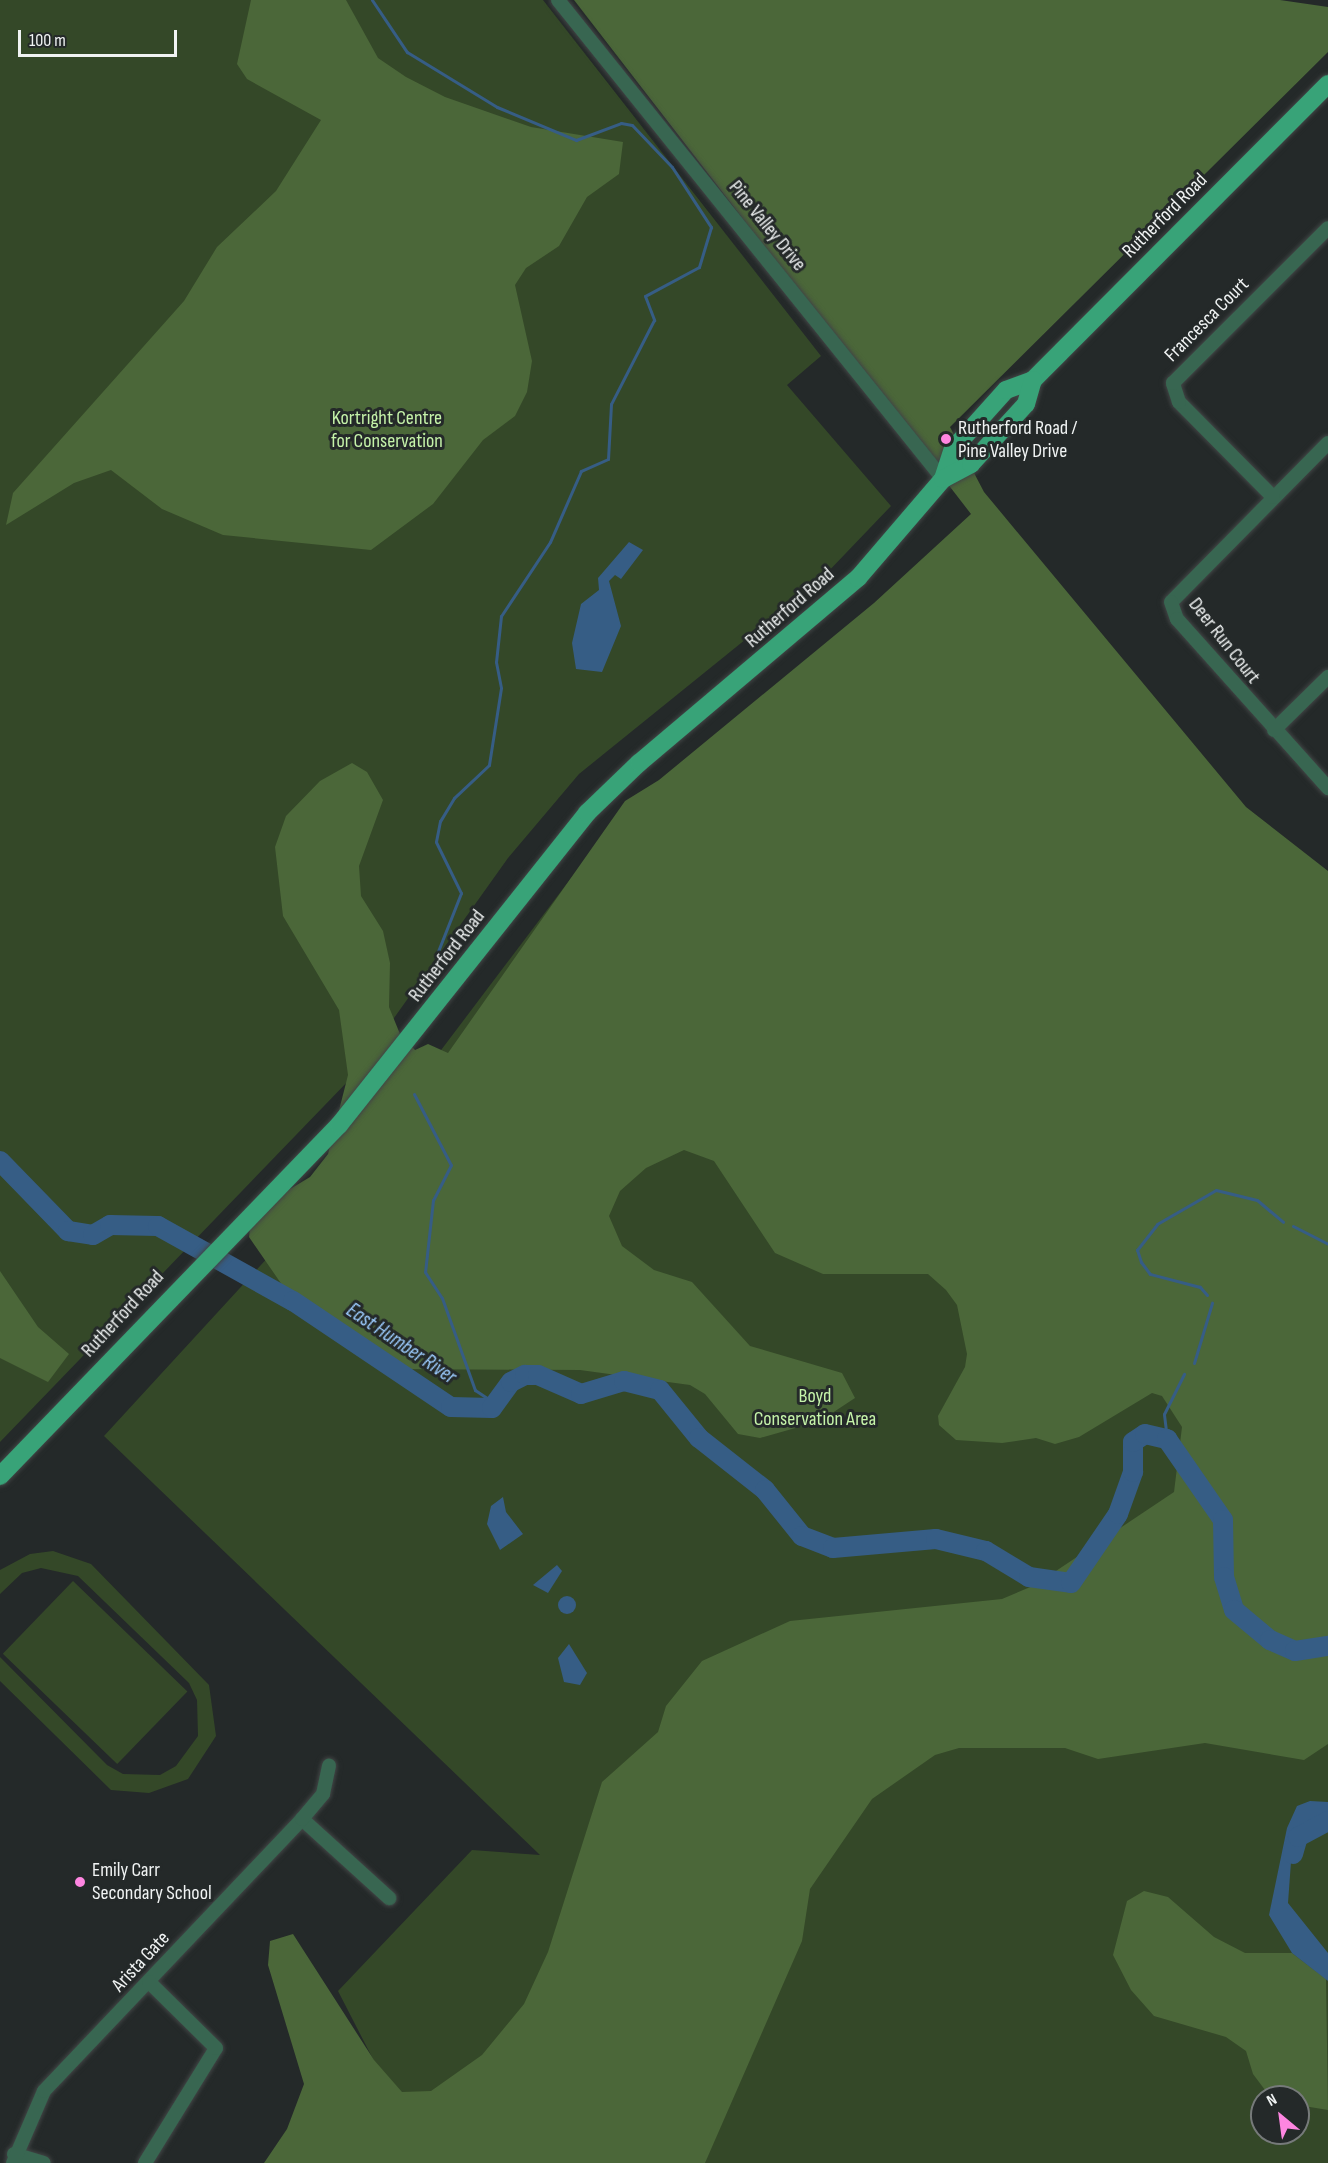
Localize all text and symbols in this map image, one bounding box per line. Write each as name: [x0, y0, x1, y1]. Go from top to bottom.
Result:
scale bar: [21, 18, 180, 56]
text: 100 m: [29, 30, 66, 51]
street label: Rutherford Road: [1118, 169, 1212, 263]
street label: Pine Valley Drive: [723, 176, 811, 276]
street label: Francesca Court: [1160, 273, 1254, 367]
park label: Kortright Centre for Conservation: [331, 407, 443, 454]
place label: Rutherford Road / Pine Valley Drive: [958, 416, 1077, 463]
marker: Rutherford Road / Pine Valley Drive: [939, 432, 953, 446]
street label: Rutherford Road: [741, 563, 839, 653]
street label: Deer Run Court: [1183, 593, 1265, 689]
street label: Rutherford Road: [404, 905, 490, 1007]
street label: Rutherford Road: [77, 1266, 169, 1362]
water label: East Humber River: [341, 1298, 461, 1390]
park label: Boyd Conservation Area: [754, 1384, 876, 1431]
place label: Emily Carr Secondary School: [92, 1858, 212, 1905]
marker: Emily Carr Secondary School: [73, 1875, 87, 1889]
street label: Arista Gate: [107, 1927, 175, 1997]
north arrow: [1250, 2085, 1310, 2145]
text: N: [1264, 2090, 1280, 2111]

